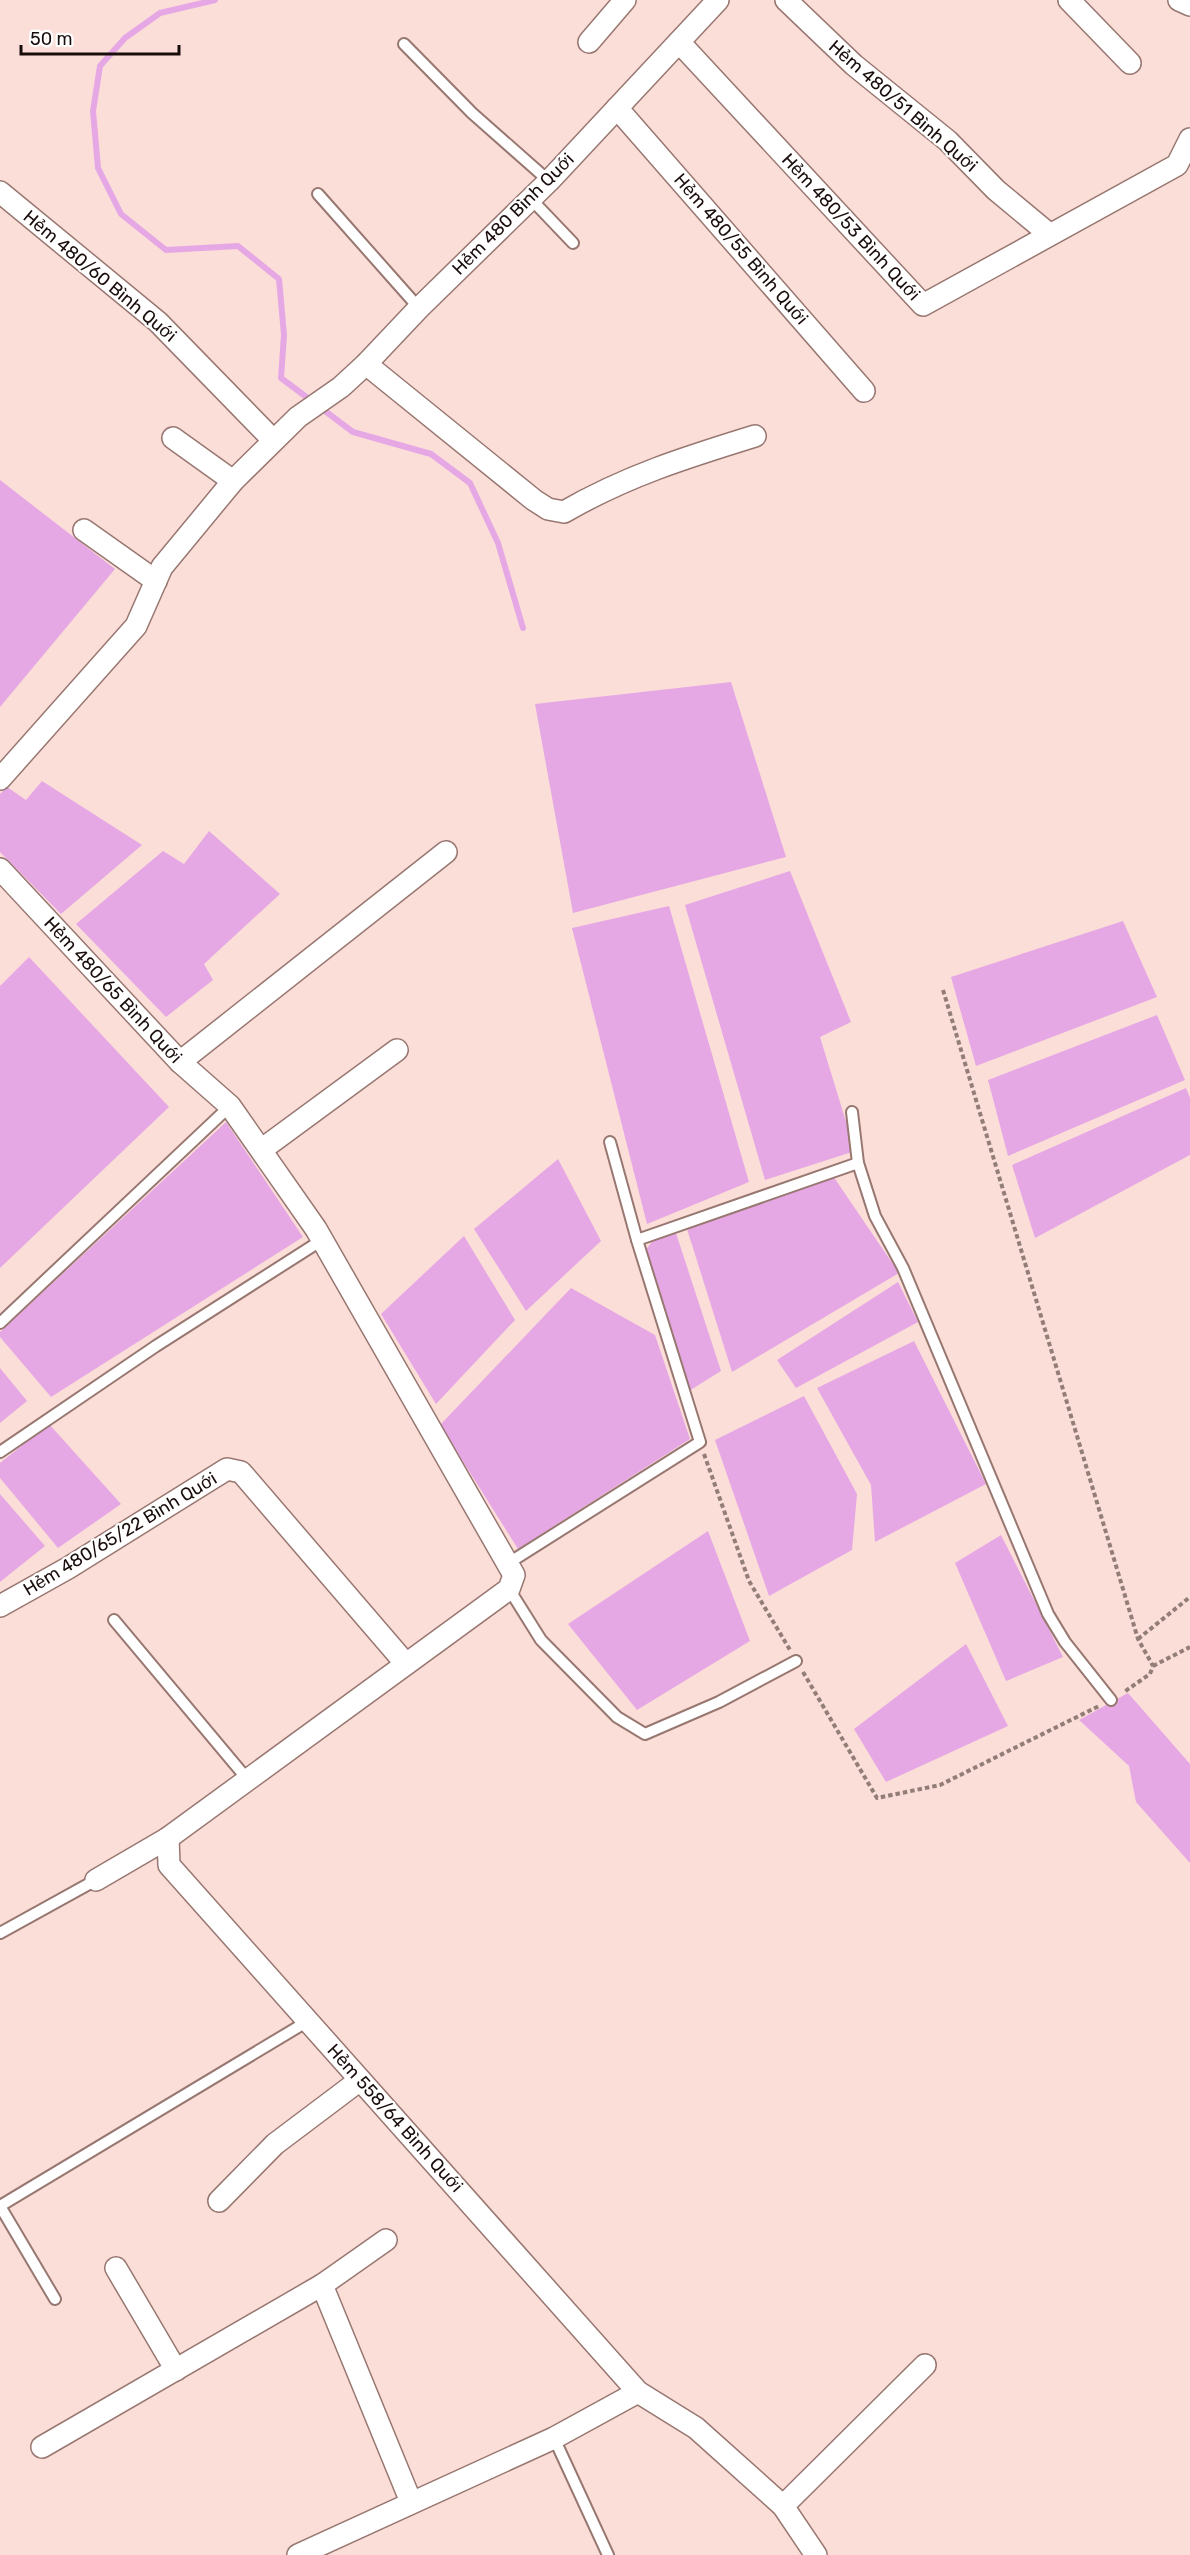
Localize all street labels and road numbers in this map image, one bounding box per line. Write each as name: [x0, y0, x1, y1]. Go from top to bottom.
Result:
street label: Hẻm 480/51 Bình Quới: [824, 35, 982, 177]
street label: Hẻm 480 Bình Quới: [447, 148, 579, 280]
street label: Hẻm 480/53 Bình Quới: [777, 149, 925, 305]
street label: Hẻm 480/55 Bình Quới: [669, 169, 813, 329]
street label: Hẻm 480/60 Bình Quới: [19, 205, 181, 347]
street label: Hẻm 480/65 Bình Quới: [39, 912, 187, 1068]
street label: Hẻm 480/65/22 Bình Quới: [19, 1467, 221, 1601]
street label: Hẻm 558/64 Bình Quới: [323, 2039, 467, 2197]

